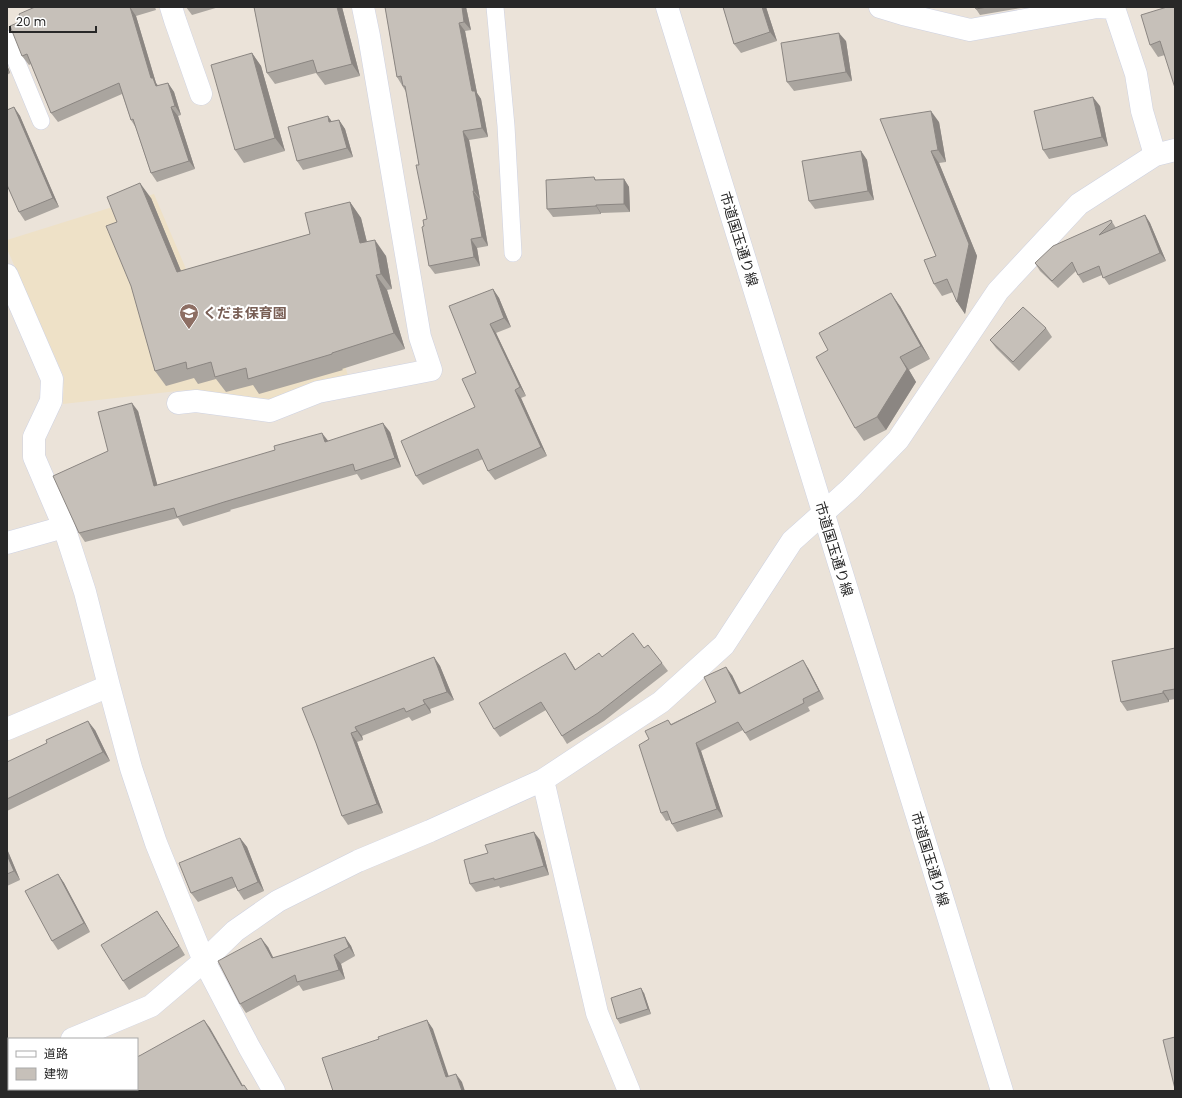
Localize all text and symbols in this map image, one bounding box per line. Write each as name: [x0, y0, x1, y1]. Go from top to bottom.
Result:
scale bar: [10, 8, 96, 34]
text: 20 m: [16, 13, 46, 30]
street label: 市道国玉通り線: [715, 189, 763, 289]
school or university icon: くだま保育園: [178, 302, 200, 330]
place label: くだま保育園: [203, 303, 287, 323]
street label: 市道国玉通り線: [810, 499, 858, 599]
street label: 市道国玉通り線: [906, 809, 954, 909]
legend: [8, 1038, 138, 1090]
text: 道路: [44, 1045, 68, 1062]
text: 建物: [44, 1065, 68, 1082]

